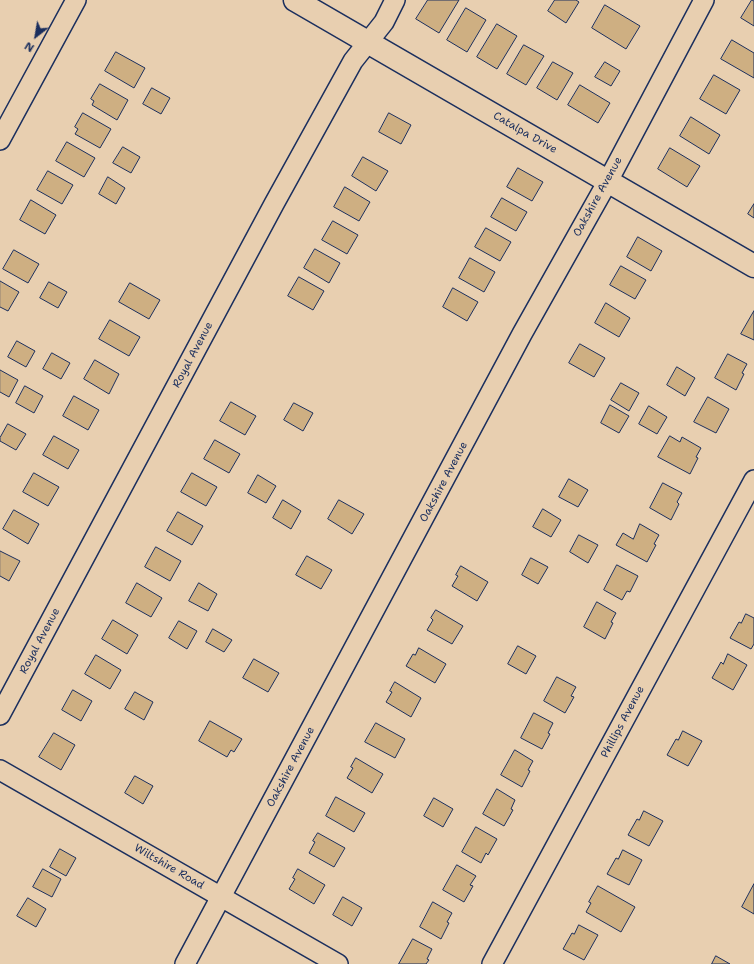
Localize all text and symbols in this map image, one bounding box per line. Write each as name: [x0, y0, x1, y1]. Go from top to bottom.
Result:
north arrow: [16, 16, 56, 56]
text: N: [22, 38, 37, 55]
street label: Catalpa Drive: [491, 109, 559, 157]
street label: Oakshire Avenue: [571, 155, 625, 239]
street label: Royal Avenue: [170, 320, 216, 390]
street label: Oakshire Avenue: [417, 440, 471, 524]
street label: Royal Avenue: [17, 606, 63, 676]
street label: Phillips Avenue: [598, 684, 648, 760]
street label: Oakshire Avenue: [264, 725, 318, 809]
street label: Wiltshire Road: [132, 842, 206, 892]

